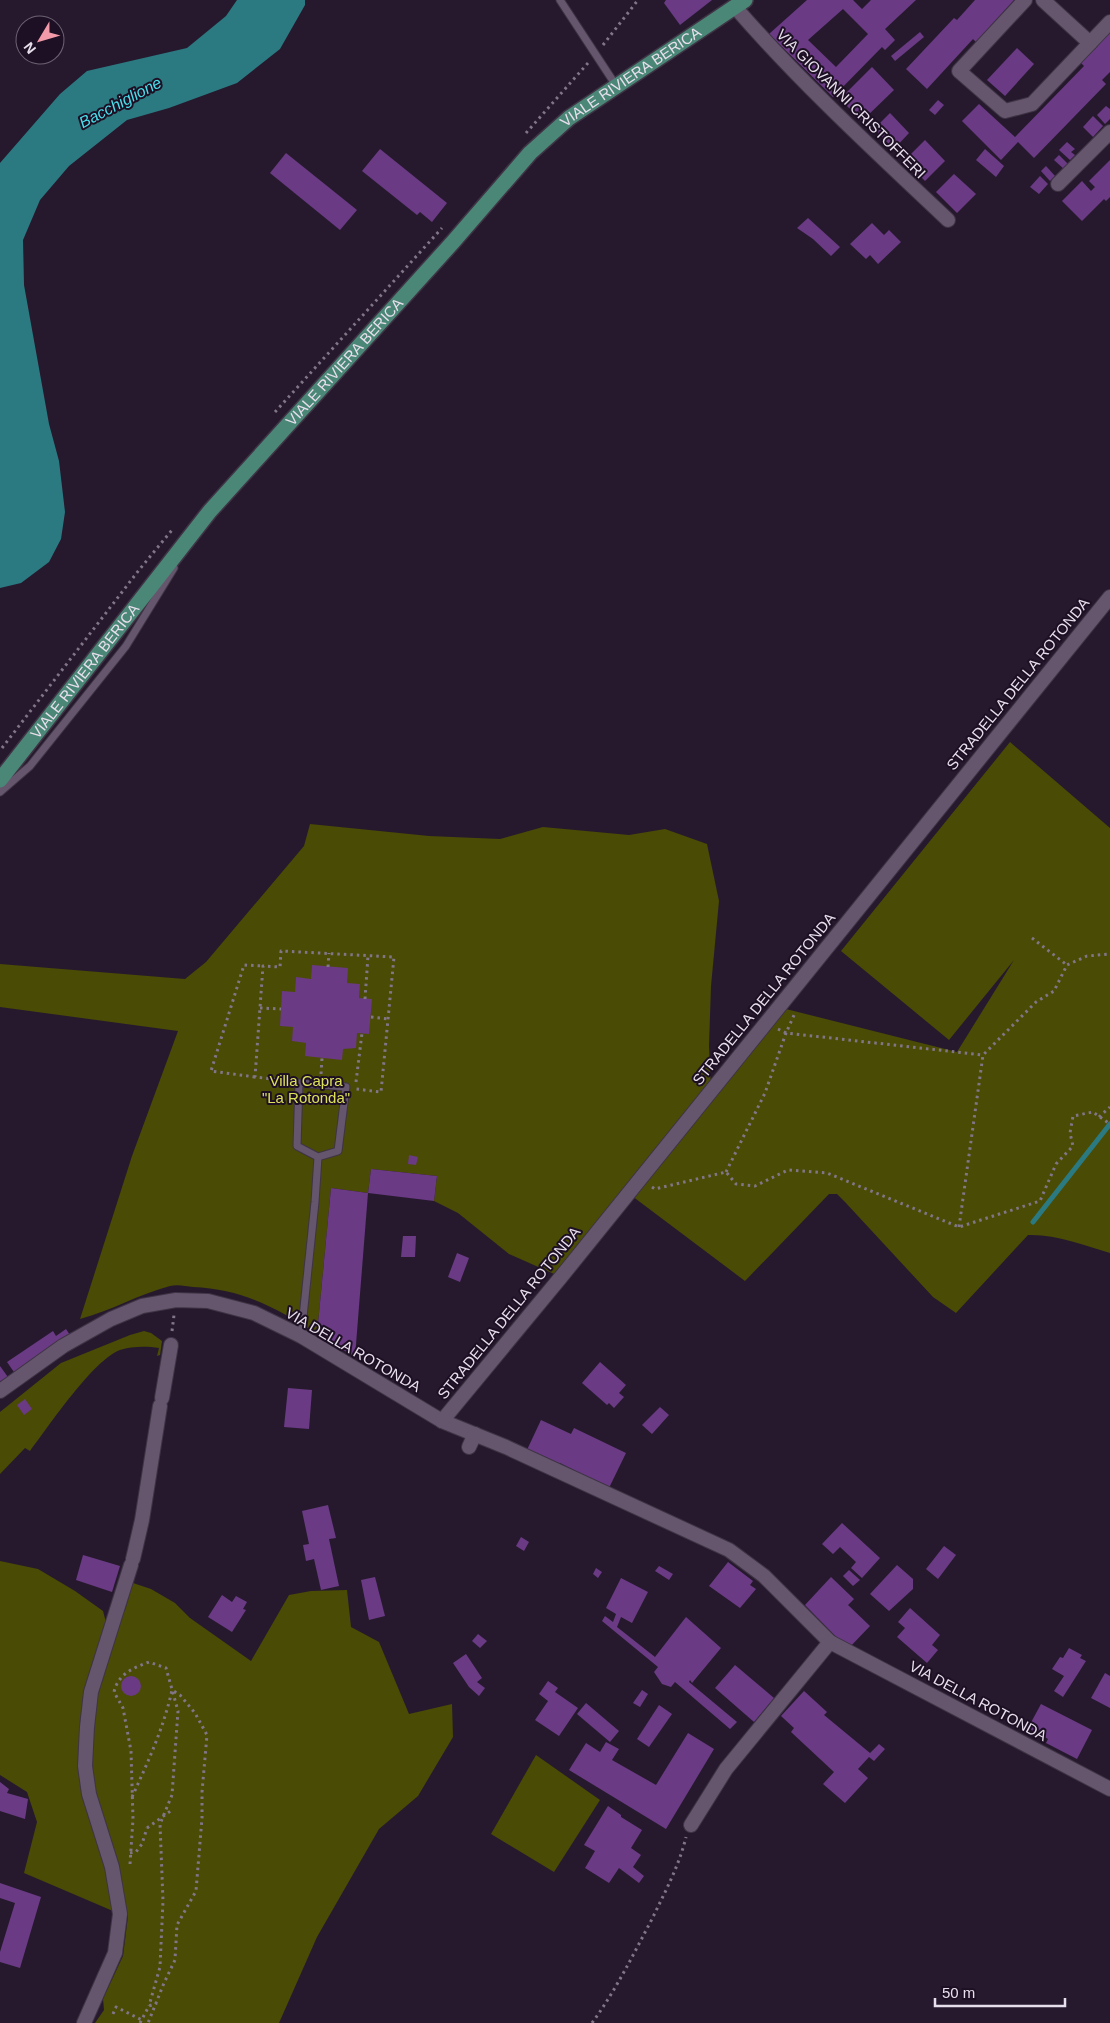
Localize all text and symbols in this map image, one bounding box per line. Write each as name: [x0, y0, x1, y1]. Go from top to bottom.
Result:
north arrow: [15, 15, 65, 65]
street label: VIALE RIVIERA BERICA: [556, 23, 704, 130]
street label: VIA GIOVANNI CRISTOFFERI: [773, 26, 929, 182]
text: N: [20, 39, 39, 57]
water label: Bacchiglione: [76, 74, 164, 131]
street label: VIALE RIVIERA BERICA: [282, 294, 406, 429]
street label: STRADELLA DELLA ROTONDA: [943, 594, 1092, 773]
street label: VIALE RIVIERA BERICA: [27, 600, 142, 742]
street label: STRADELLA DELLA ROTONDA: [689, 909, 838, 1088]
park label: Villa Capra "La Rotonda": [262, 1072, 350, 1106]
street label: STRADELLA DELLA ROTONDA: [434, 1223, 583, 1402]
street label: VIA DELLA ROTONDA: [283, 1304, 424, 1395]
street label: VIA DELLA ROTONDA: [907, 1657, 1050, 1744]
scale bar: [935, 1976, 1065, 2008]
text: 50 m: [942, 1984, 975, 2001]

